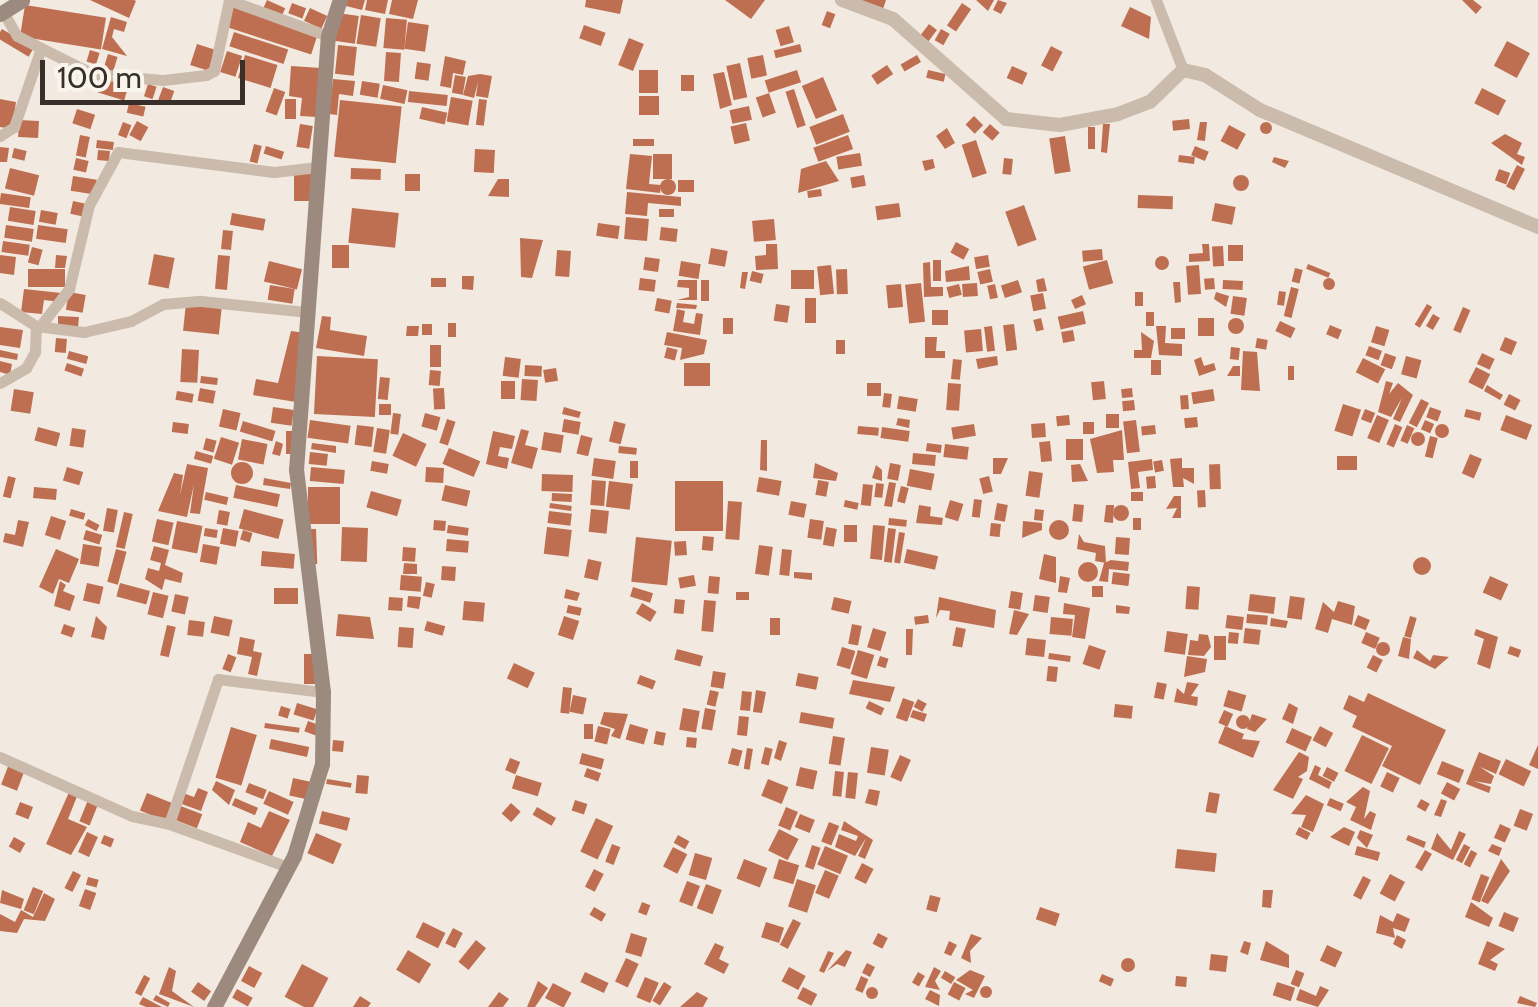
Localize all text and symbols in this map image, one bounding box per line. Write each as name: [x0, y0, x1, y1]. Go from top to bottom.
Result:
scale bar: [45, 40, 250, 102]
text: 100 m: [57, 59, 142, 96]

